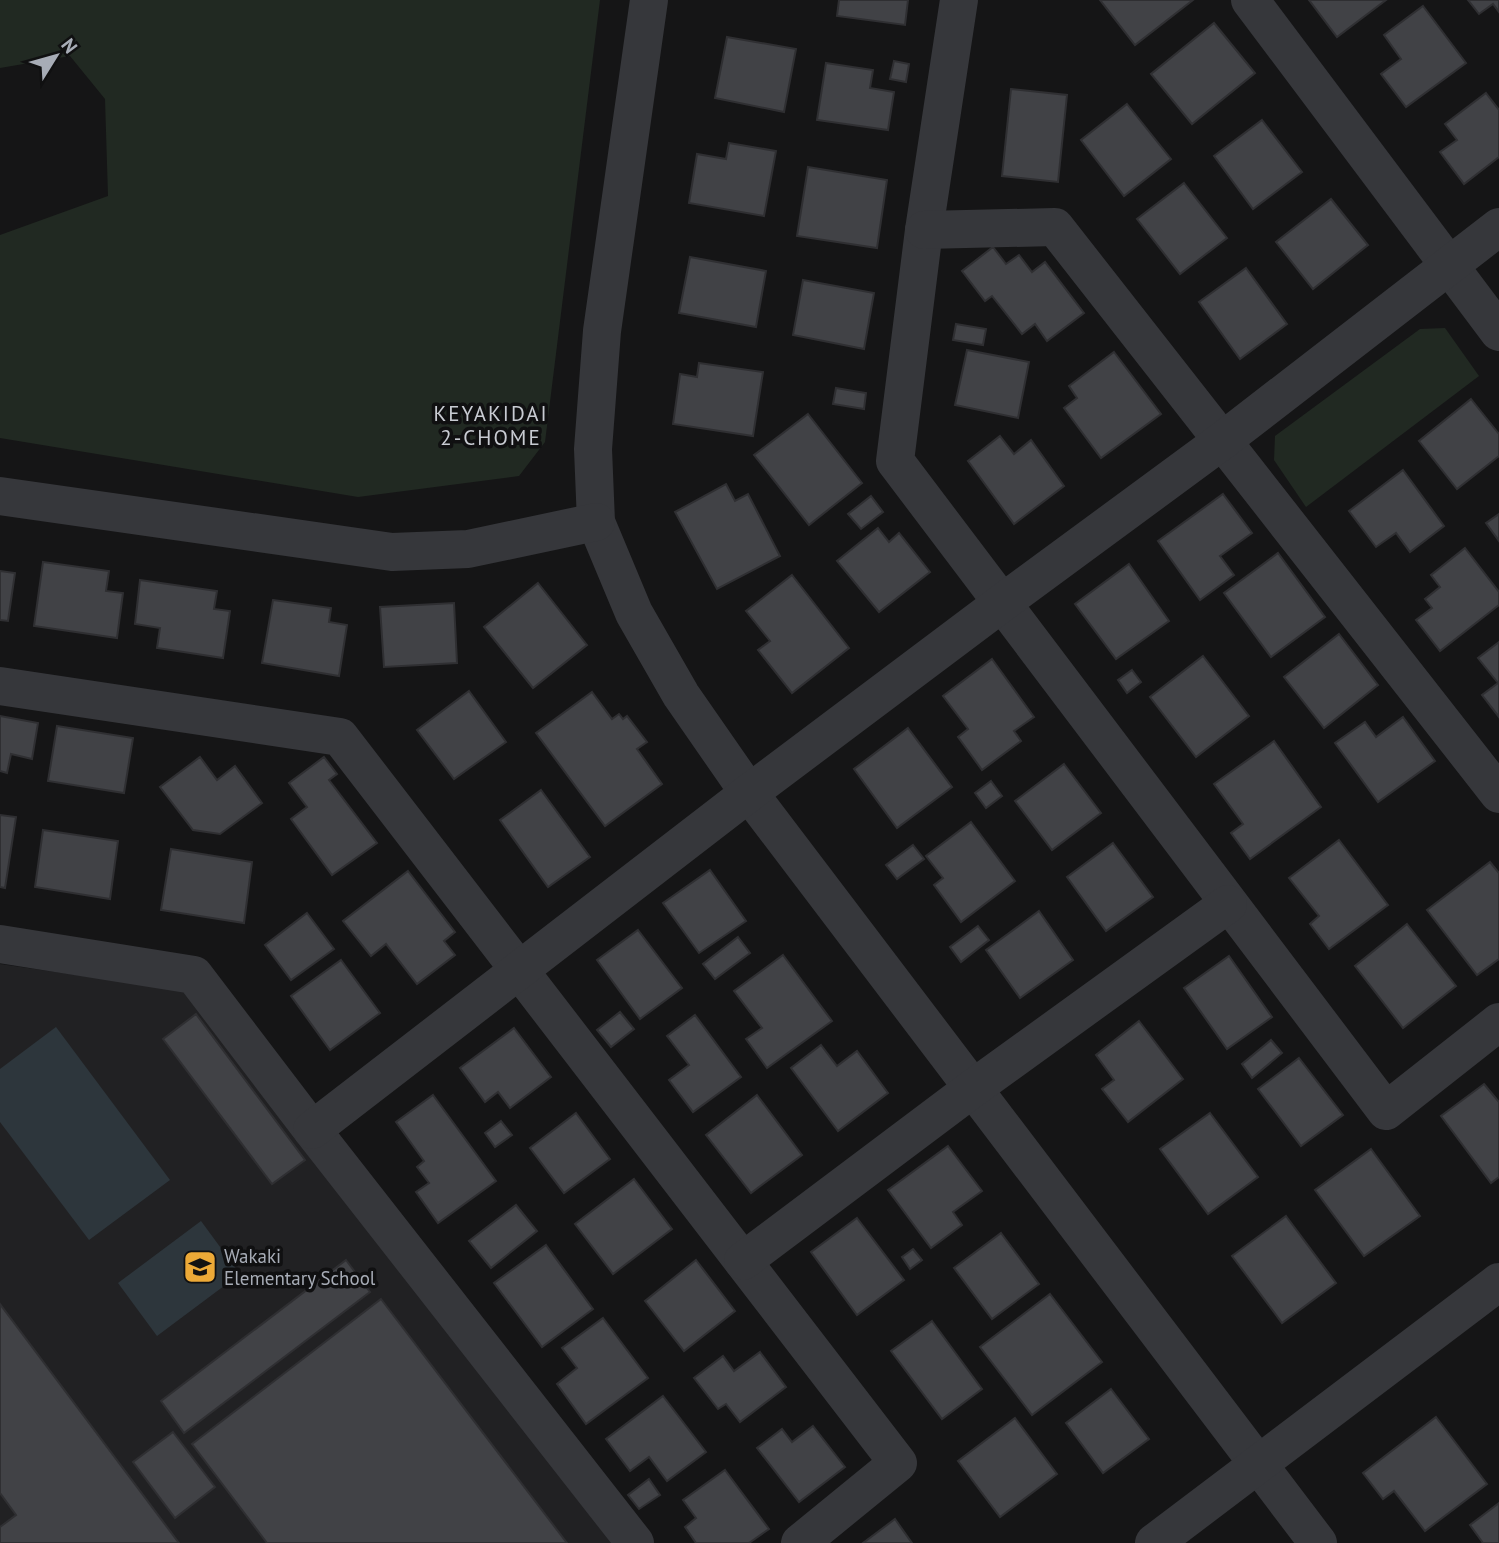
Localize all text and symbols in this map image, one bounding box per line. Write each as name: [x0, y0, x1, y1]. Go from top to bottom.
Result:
north arrow: [21, 21, 91, 91]
text: N: [56, 34, 83, 58]
district label: KEYAKIDAI 2-CHOME: [433, 400, 549, 451]
place label: Wakaki Elementary School: [224, 1244, 376, 1290]
school or university icon: Wakaki Elementary School: [181, 1248, 219, 1286]

